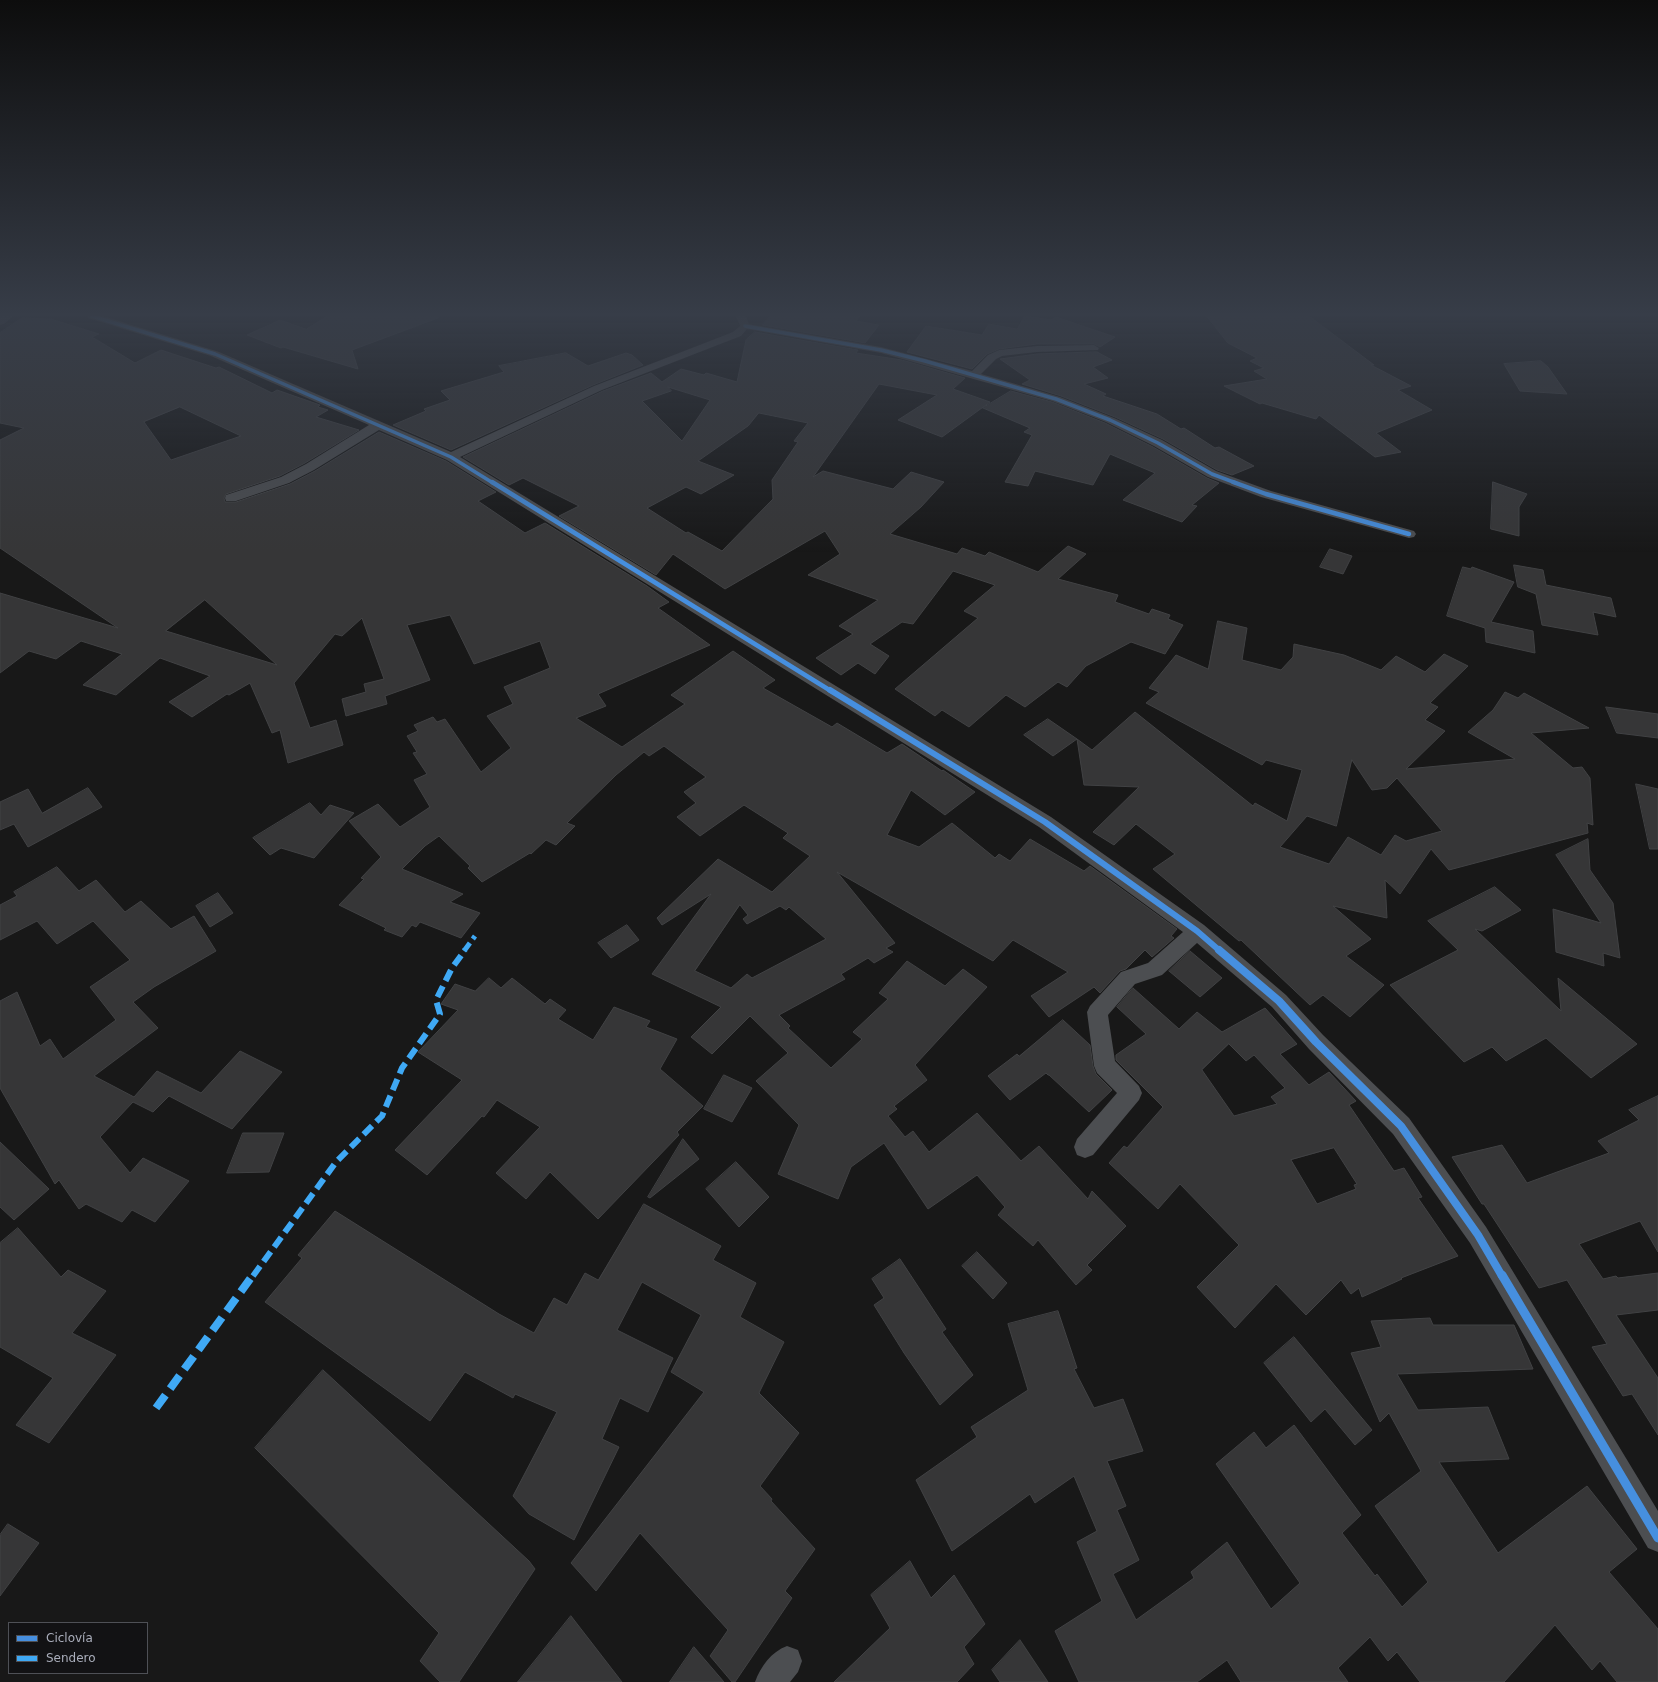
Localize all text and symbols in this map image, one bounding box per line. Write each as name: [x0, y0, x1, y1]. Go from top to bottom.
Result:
legend: [8, 1622, 148, 1674]
text: Ciclovía: [46, 1631, 93, 1645]
text: Sendero: [46, 1651, 96, 1665]

